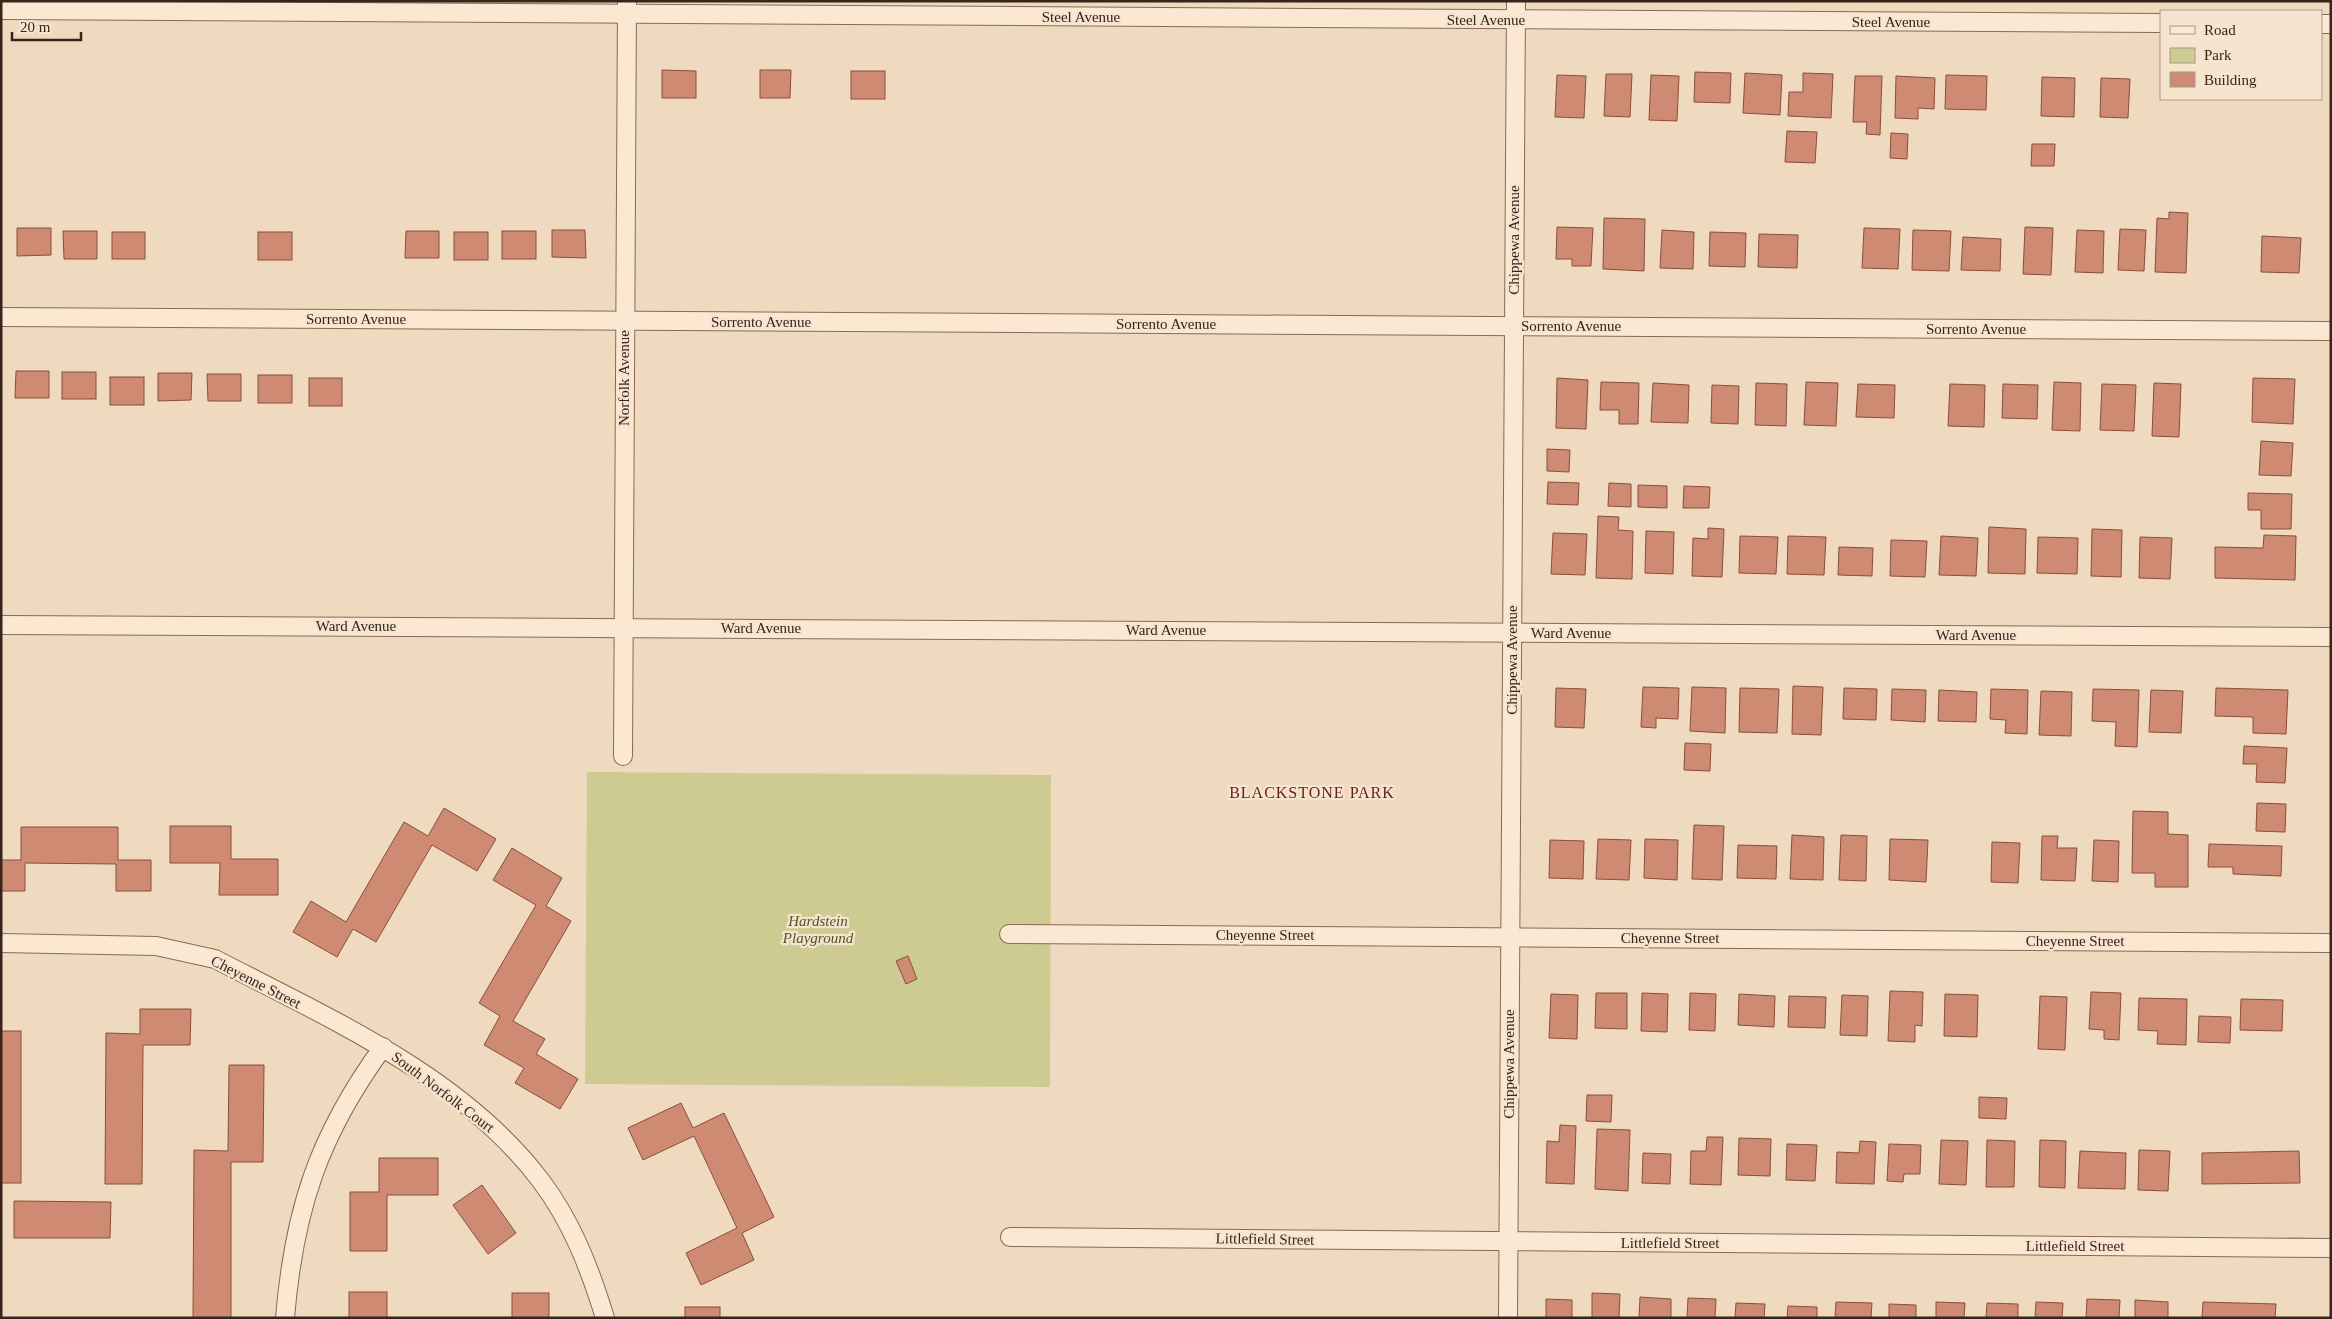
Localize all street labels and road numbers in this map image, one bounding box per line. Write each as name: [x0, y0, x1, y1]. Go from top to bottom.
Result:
street label: Steel Avenue: [1042, 9, 1121, 25]
street label: Steel Avenue: [1447, 12, 1526, 28]
street label: Steel Avenue: [1852, 14, 1931, 30]
street label: Chippewa Avenue: [1506, 185, 1522, 295]
street label: Sorrento Avenue: [306, 311, 406, 327]
street label: Sorrento Avenue: [711, 314, 811, 330]
street label: Sorrento Avenue: [1116, 316, 1216, 332]
street label: Sorrento Avenue: [1521, 318, 1621, 334]
street label: Sorrento Avenue: [1926, 321, 2026, 337]
street label: Norfolk Avenue: [616, 330, 632, 426]
street label: Chippewa Avenue: [1504, 605, 1520, 715]
street label: Ward Avenue: [316, 618, 397, 634]
street label: Ward Avenue: [721, 620, 802, 636]
street label: Ward Avenue: [1126, 622, 1207, 638]
street label: Ward Avenue: [1531, 625, 1612, 641]
street label: Ward Avenue: [1936, 627, 2017, 643]
street label: Cheyenne Street: [1216, 927, 1315, 943]
street label: Cheyenne Street: [1621, 930, 1720, 946]
street label: Cheyenne Street: [2026, 933, 2125, 949]
street label: Cheyenne Street: [208, 952, 304, 1012]
street label: Chippewa Avenue: [1501, 1009, 1517, 1119]
street label: South Norfolk Court: [389, 1048, 498, 1136]
street label: Littlefield Street: [1216, 1230, 1315, 1248]
street label: Littlefield Street: [1621, 1235, 1720, 1251]
street label: Littlefield Street: [2026, 1238, 2125, 1254]

